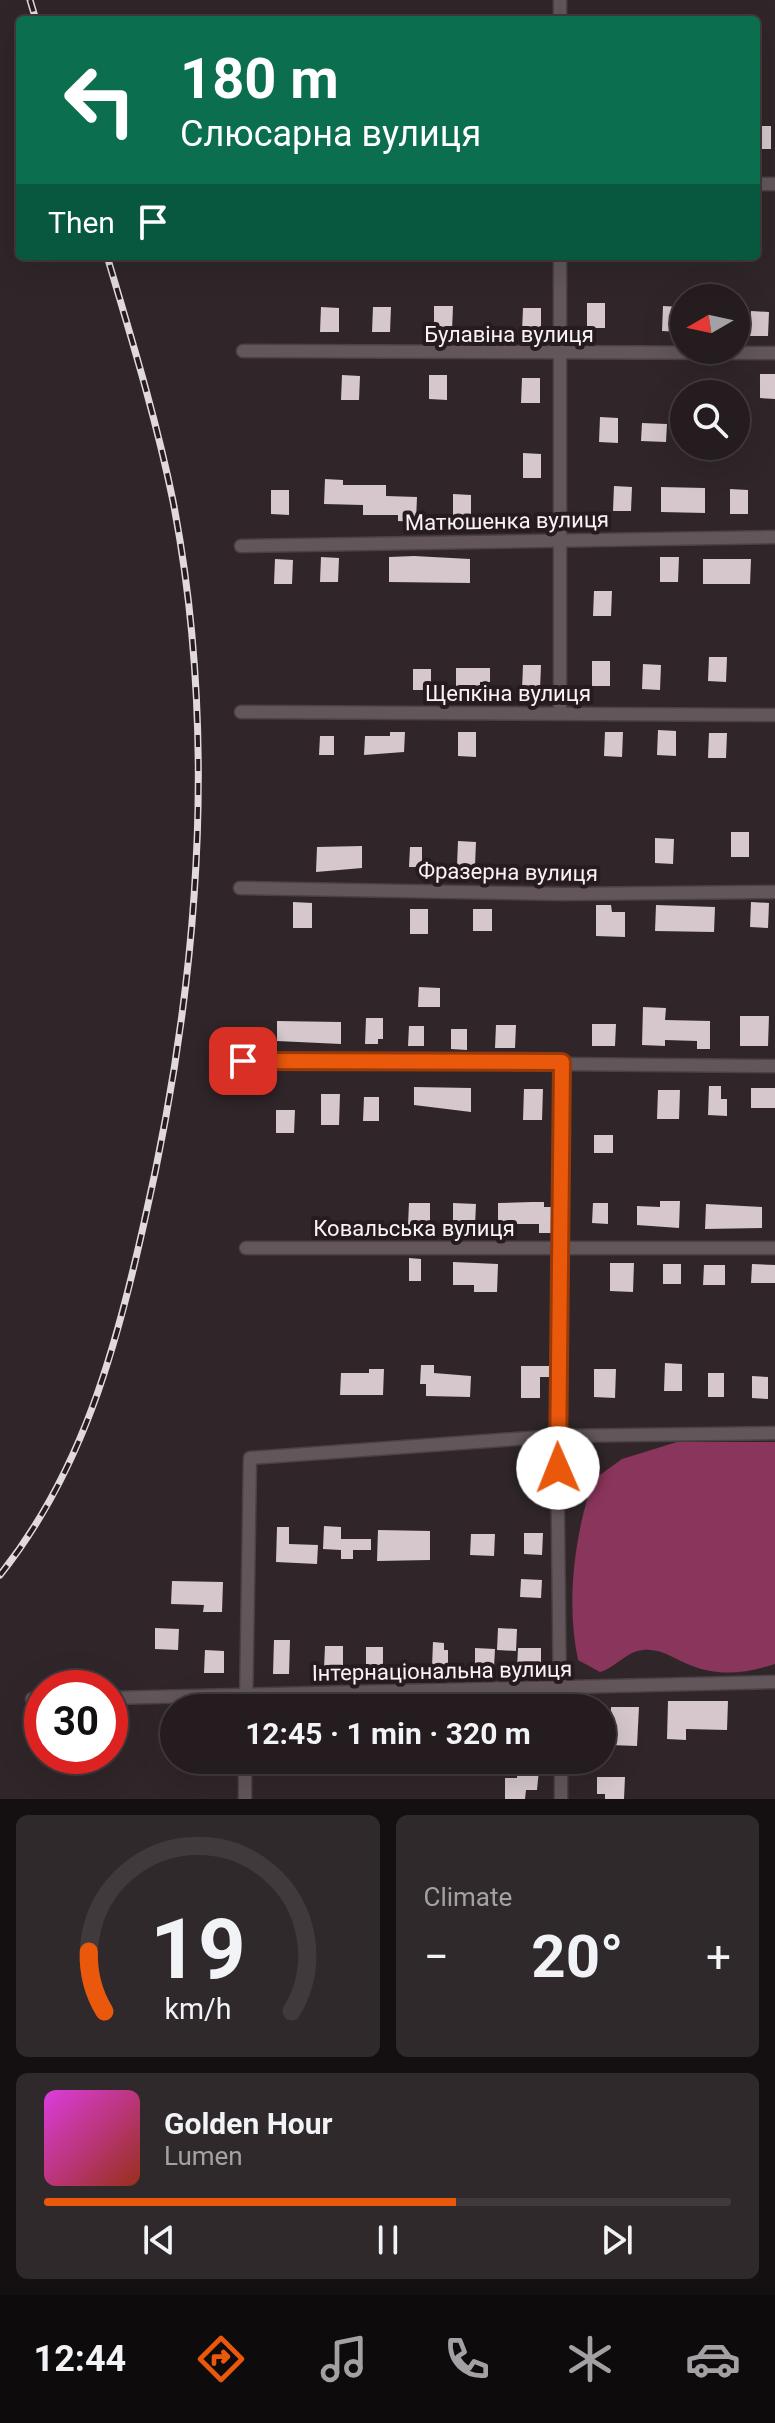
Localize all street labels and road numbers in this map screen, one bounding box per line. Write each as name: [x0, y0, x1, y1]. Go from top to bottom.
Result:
street label: Булавіна вулиця: [424, 322, 594, 347]
street label: Матюшенка вулиця: [405, 507, 609, 535]
street label: Щепкіна вулиця: [425, 681, 591, 706]
street label: Фразерна вулиця: [418, 858, 598, 886]
street label: Ковальська вулиця: [313, 1216, 515, 1241]
street label: Інтернаціональна вулиця: [312, 1656, 572, 1686]

